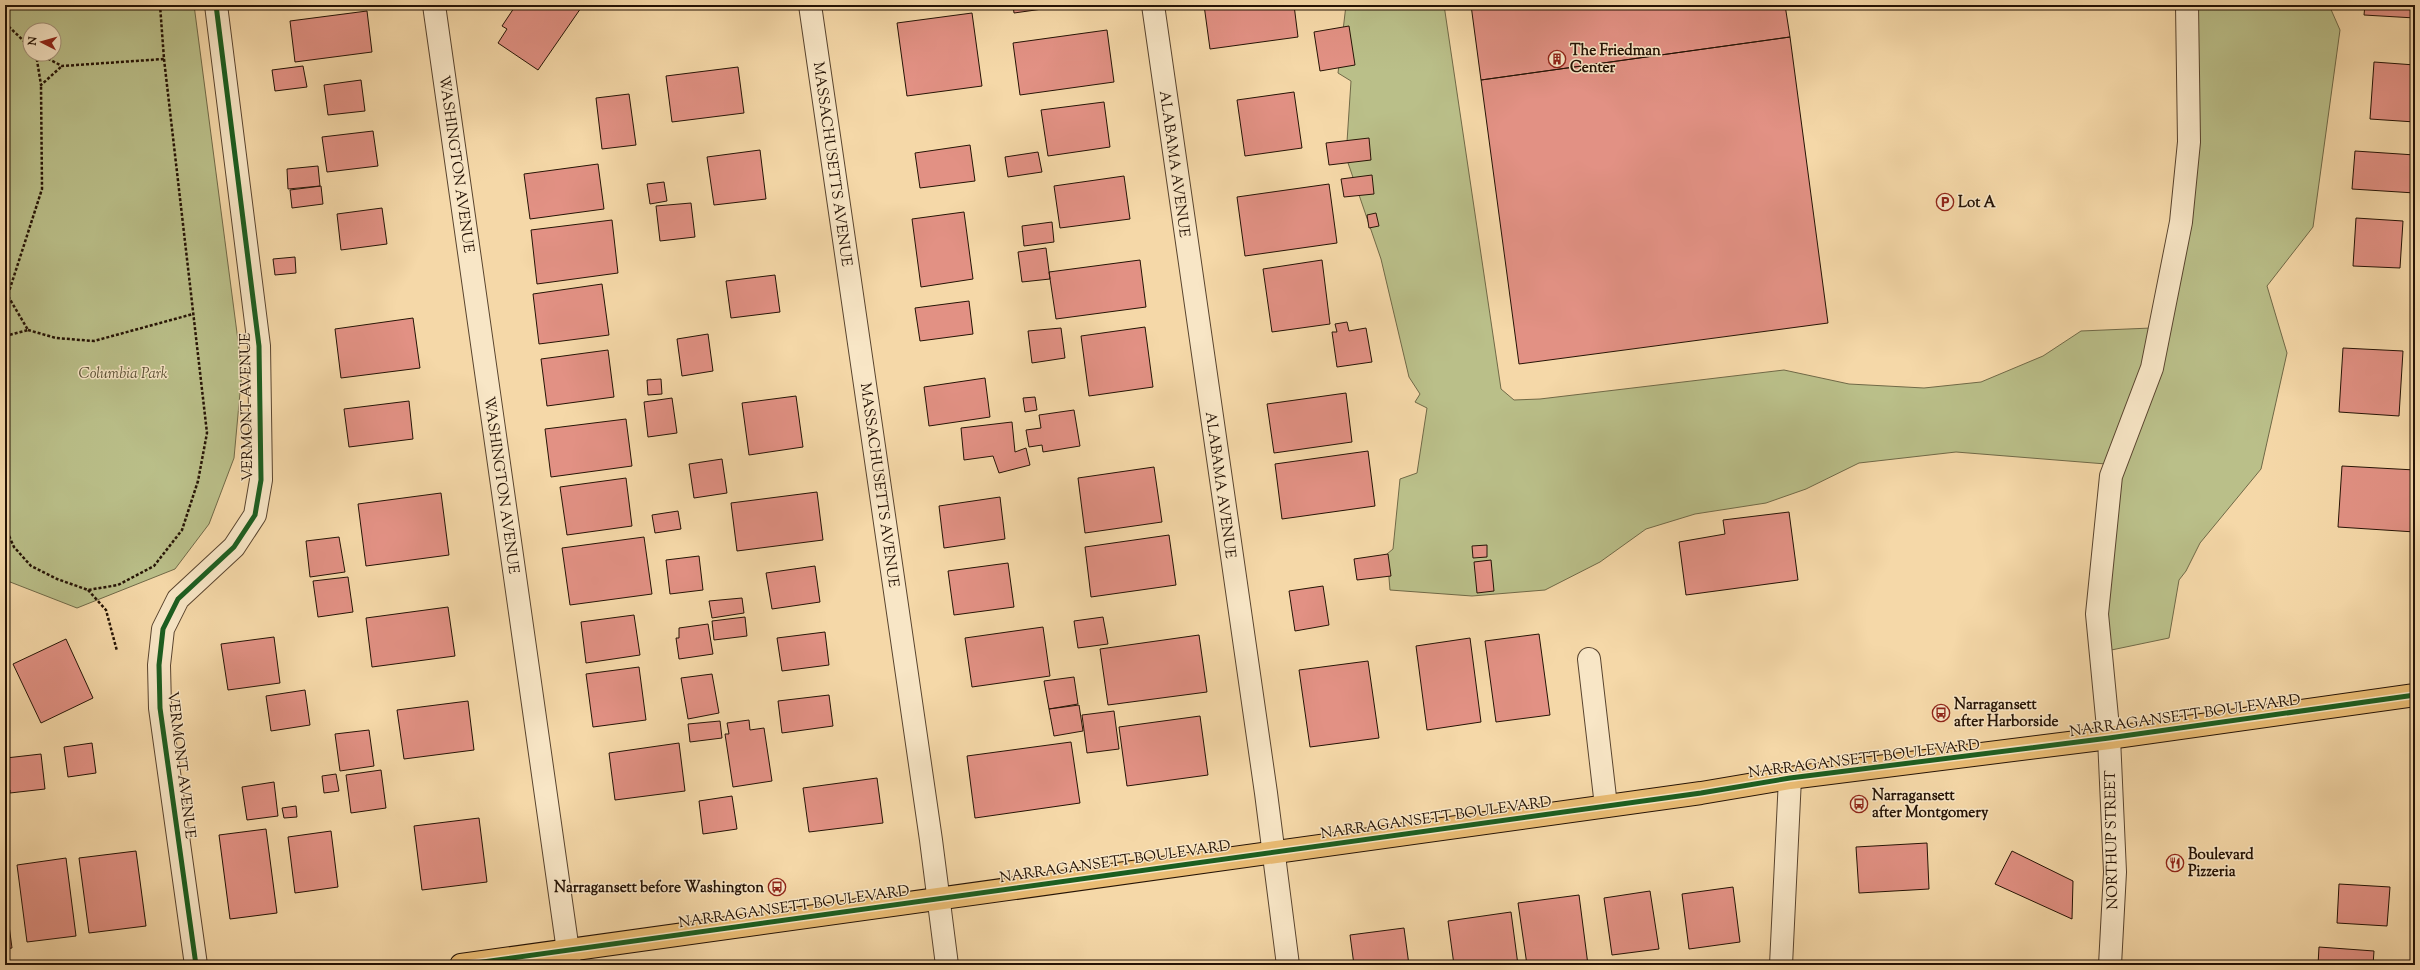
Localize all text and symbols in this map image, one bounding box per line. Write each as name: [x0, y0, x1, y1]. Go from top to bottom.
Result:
north arrow: [22, 22, 62, 62]
text: N: [25, 36, 41, 47]
place label: The Friedman Center: [1570, 41, 1661, 79]
building icon: The Friedman Center: [1547, 49, 1567, 69]
street label: MASSACHUSETTS AVENUE: [807, 60, 856, 268]
street label: WASHINGTON AVENUE: [433, 74, 478, 254]
street label: ALABAMA AVENUE: [1153, 89, 1194, 239]
parking icon: Lot A: [1935, 192, 1955, 212]
place label: Lot A: [1958, 193, 1997, 214]
street label: VERMONT AVENUE: [236, 333, 259, 481]
park label: Columbia Park: [78, 364, 168, 385]
street label: MASSACHUSETTS AVENUE: [854, 381, 903, 589]
street label: WASHINGTON AVENUE: [478, 395, 523, 575]
street label: ALABAMA AVENUE: [1199, 410, 1240, 560]
street label: VERMONT AVENUE: [161, 690, 200, 840]
street label: NARRAGANSETT BOULEVARD: [2068, 690, 2302, 743]
place label: Narragansett after Harborside: [1954, 695, 2059, 733]
bus stop icon: Narragansett after Harborside: [1931, 703, 1951, 723]
street label: NARRAGANSETT BOULEVARD: [1747, 735, 1981, 784]
street label: NORTHUP STREET: [2101, 770, 2124, 910]
place label: Narragansett after Montgomery: [1872, 786, 1989, 824]
street label: NARRAGANSETT BOULEVARD: [1319, 792, 1553, 845]
bus stop icon: Narragansett after Montgomery: [1849, 794, 1869, 814]
street label: NARRAGANSETT BOULEVARD: [998, 836, 1232, 889]
place label: Boulevard Pizzeria: [2188, 845, 2254, 883]
restaurant icon: Boulevard Pizzeria: [2165, 853, 2185, 873]
bus stop icon: Narragansett before Washington: [767, 877, 787, 897]
place label: Narragansett before Washington: [554, 878, 764, 899]
street label: NARRAGANSETT BOULEVARD: [677, 881, 911, 934]

